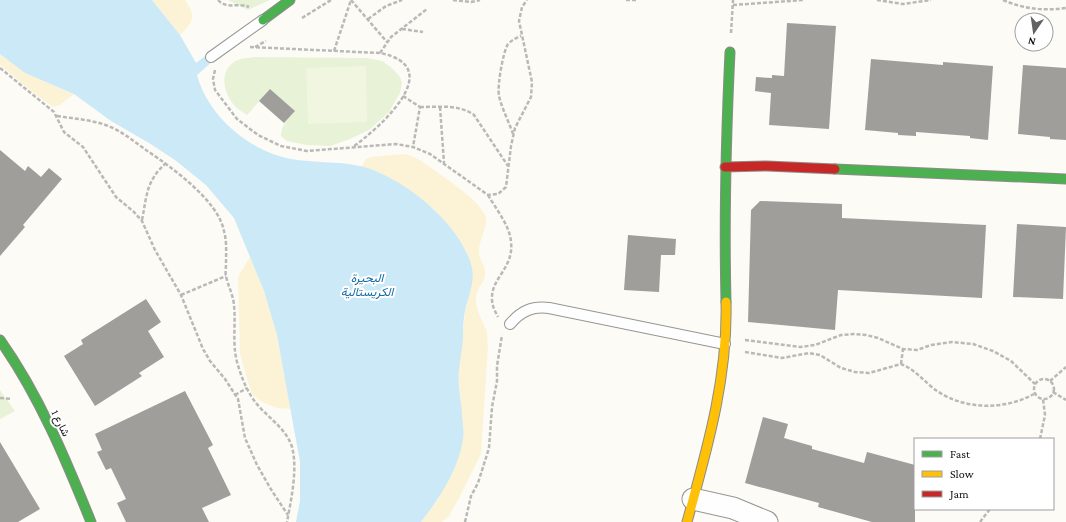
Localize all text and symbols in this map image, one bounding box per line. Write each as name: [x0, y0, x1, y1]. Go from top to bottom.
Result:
north arrow: [1014, 12, 1054, 52]
text: N: [1026, 35, 1037, 48]
water label: البحيرة الكريستالية: [341, 271, 395, 300]
street label: شارع 1: [48, 408, 73, 439]
legend: [914, 438, 1054, 510]
text: Fast: [950, 447, 971, 461]
text: Slow: [950, 467, 974, 481]
text: Jam: [949, 487, 969, 501]

